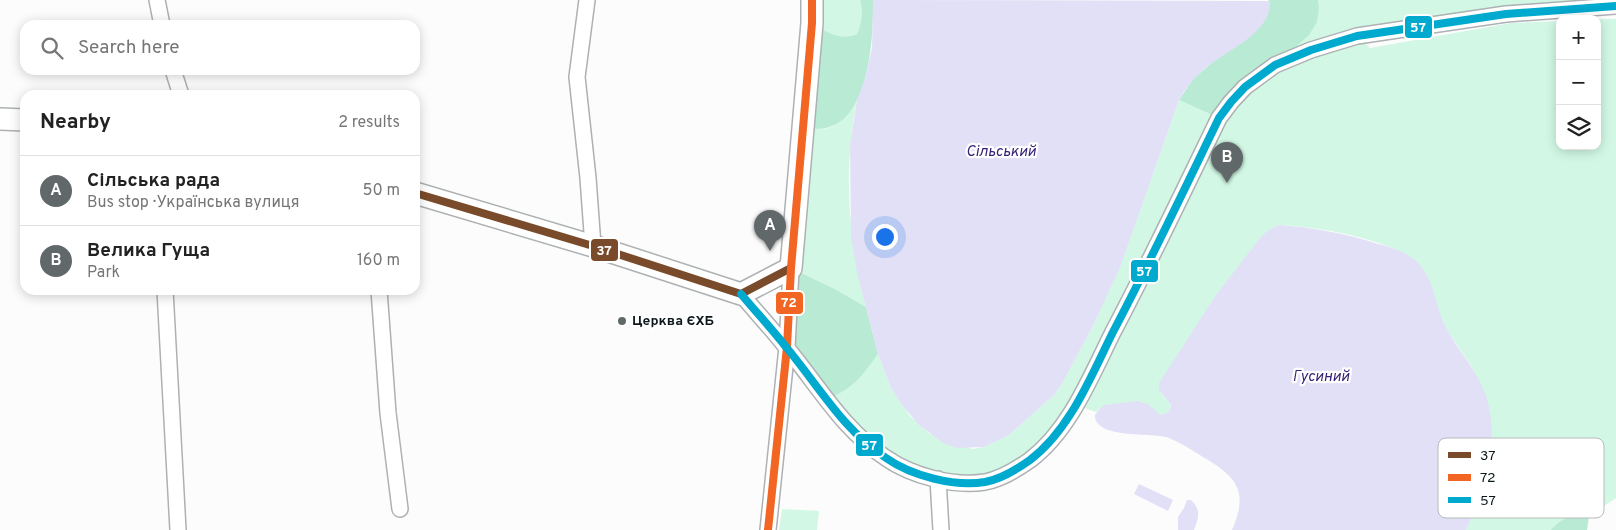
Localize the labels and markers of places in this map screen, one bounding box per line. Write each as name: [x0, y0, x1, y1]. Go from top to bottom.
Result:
pin: B: [1211, 142, 1243, 183]
pin: A: [754, 210, 786, 251]
place label: Церква ЄХБ: [632, 313, 714, 330]
marker: Церква ЄХБ: [616, 315, 628, 327]

